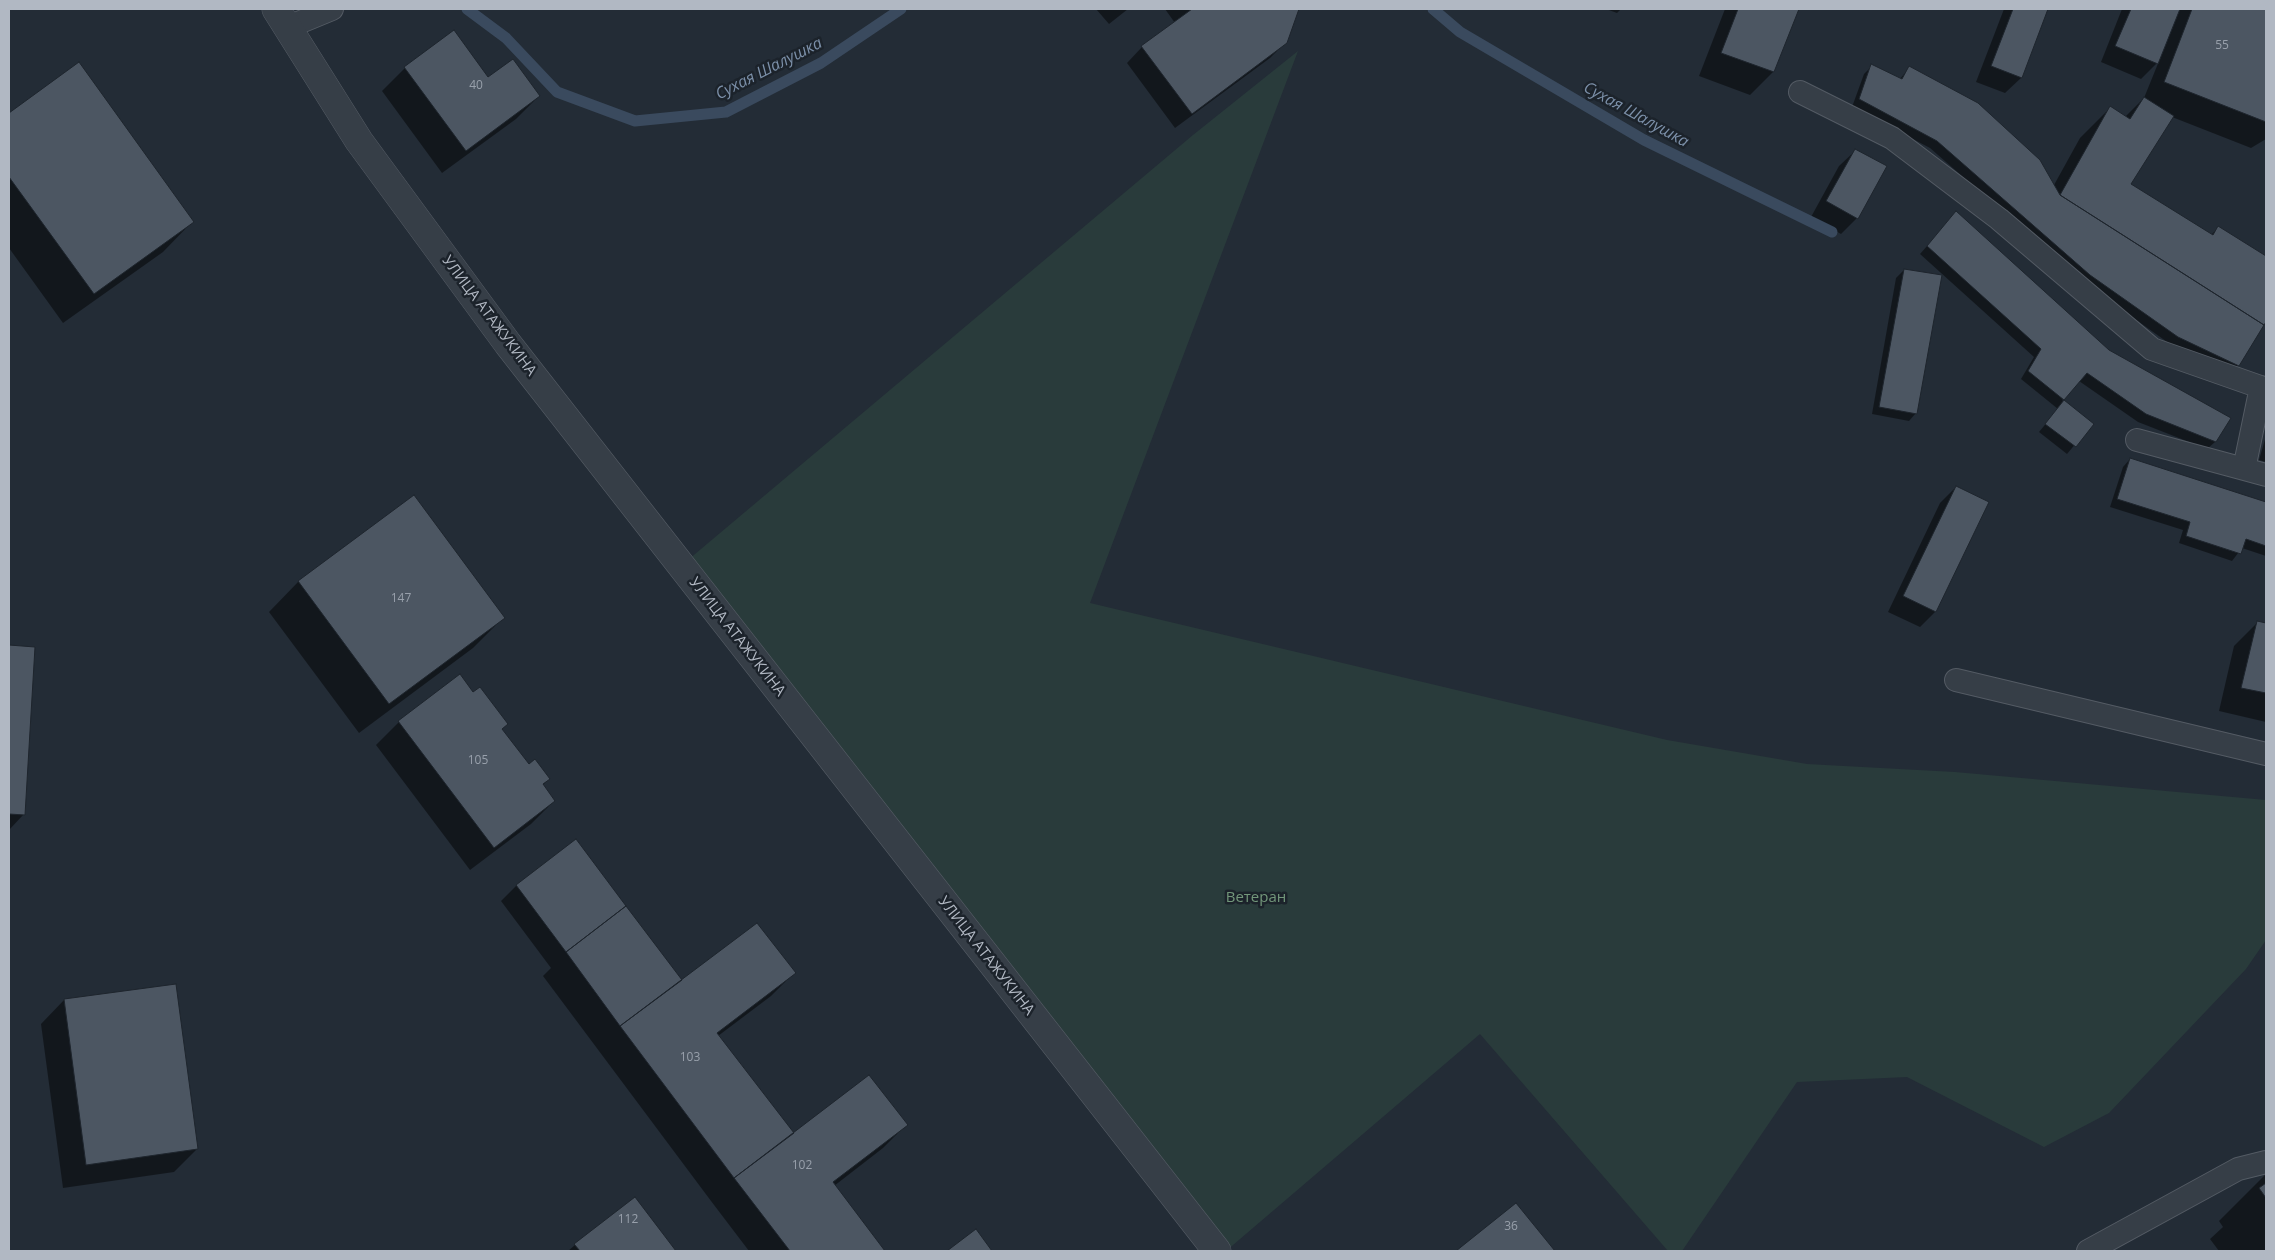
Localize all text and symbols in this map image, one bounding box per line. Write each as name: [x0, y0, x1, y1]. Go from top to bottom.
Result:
water label: Сухая Шалушка: [712, 34, 826, 104]
house number: 55: [2215, 39, 2229, 53]
water label: Сухая Шалушка: [1580, 78, 1692, 152]
house number: 40: [469, 79, 483, 93]
street label: УЛИЦА АТАЖУКИНА: [438, 252, 540, 380]
street label: УЛИЦА АТАЖУКИНА: [685, 574, 789, 700]
house number: 147: [391, 592, 411, 606]
house number: 105: [468, 754, 488, 768]
park label: Ветеран: [1226, 889, 1286, 907]
street label: УЛИЦА АТАЖУКИНА: [934, 893, 1038, 1019]
house number: 103: [680, 1051, 700, 1065]
house number: 102: [792, 1159, 812, 1173]
house number: 112: [618, 1213, 638, 1227]
house number: 36: [1504, 1220, 1518, 1234]

